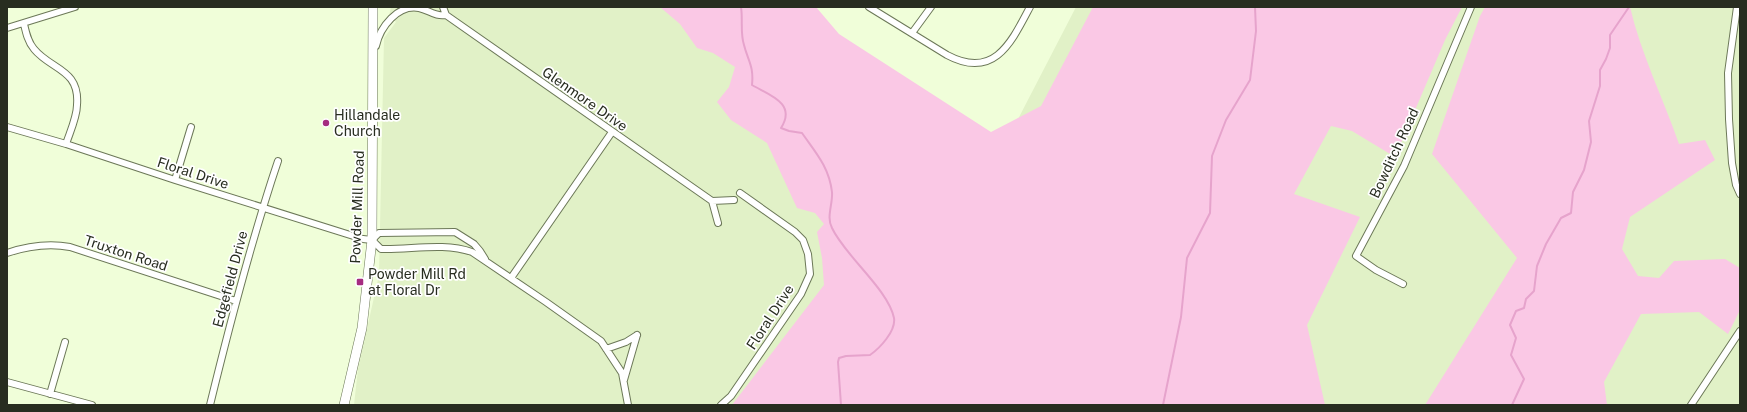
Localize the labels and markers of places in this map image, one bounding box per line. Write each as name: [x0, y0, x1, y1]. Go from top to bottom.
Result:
place label: Hillandale Church: [334, 107, 400, 139]
marker: Hillandale Church: [321, 118, 331, 128]
place label: Powder Mill Rd at Floral Dr: [368, 266, 466, 298]
marker: Powder Mill Rd at Floral Dr: [355, 277, 365, 287]

